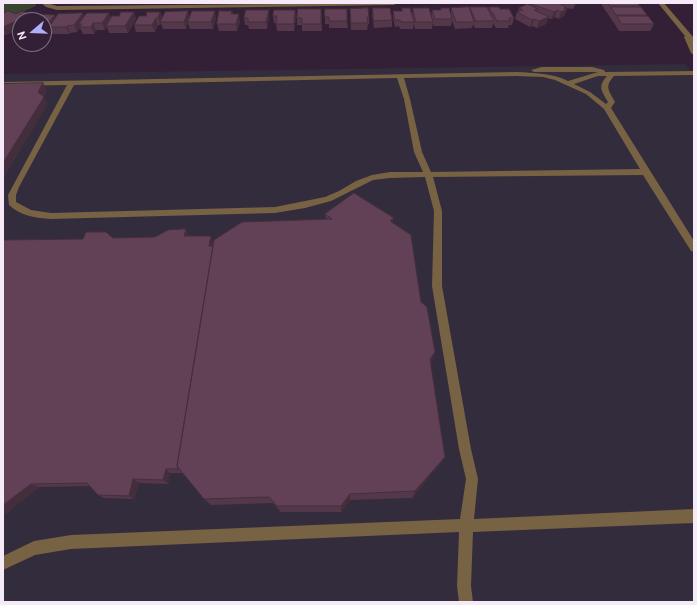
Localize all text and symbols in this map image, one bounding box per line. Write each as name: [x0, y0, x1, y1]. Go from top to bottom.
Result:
north arrow: [12, 12, 52, 52]
text: N: [15, 30, 29, 41]

